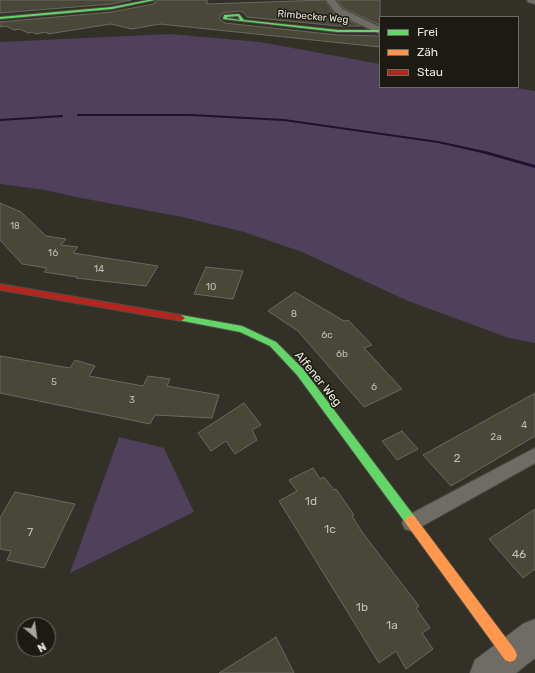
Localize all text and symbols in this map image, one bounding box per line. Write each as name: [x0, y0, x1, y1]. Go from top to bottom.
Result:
street label: Rimbecker Weg: [277, 8, 349, 26]
legend: [379, 16, 519, 88]
text: Frei: [417, 25, 438, 39]
text: Zäh: [417, 45, 438, 59]
text: Stau: [417, 65, 443, 79]
house number: 18: [10, 221, 20, 231]
house number: 16: [48, 247, 58, 259]
house number: 14: [94, 263, 104, 275]
house number: 10: [206, 281, 216, 293]
house number: 8: [291, 308, 297, 320]
house number: 6c: [321, 329, 333, 341]
street label: Alfener Weg: [291, 348, 345, 410]
house number: 6b: [336, 348, 348, 360]
house number: 5: [51, 376, 57, 388]
house number: 6: [371, 381, 377, 393]
house number: 3: [129, 394, 135, 406]
house number: 4: [521, 419, 527, 431]
house number: 2a: [490, 431, 502, 443]
house number: 2: [453, 452, 461, 466]
house number: 1d: [305, 495, 317, 509]
house number: 1c: [324, 523, 336, 537]
house number: 7: [27, 526, 33, 540]
house number: 46: [512, 548, 526, 562]
house number: 1b: [356, 601, 368, 615]
north arrow: [16, 617, 56, 657]
house number: 1a: [386, 619, 398, 633]
text: N: [35, 639, 48, 655]

